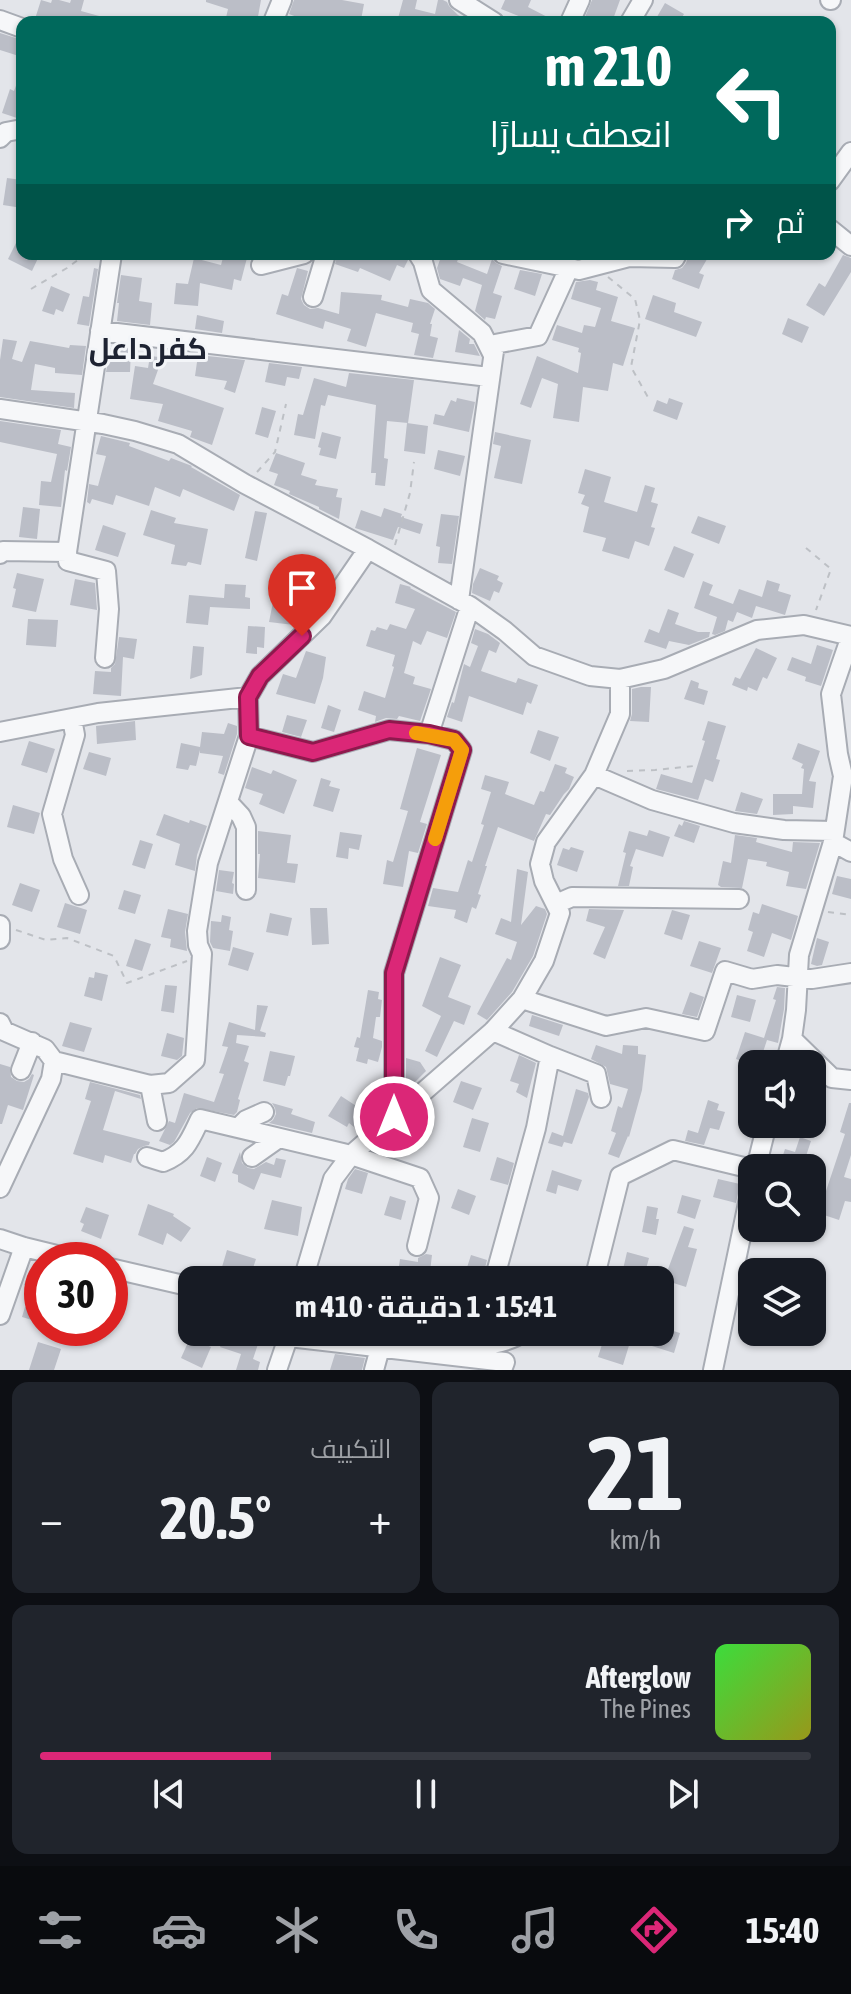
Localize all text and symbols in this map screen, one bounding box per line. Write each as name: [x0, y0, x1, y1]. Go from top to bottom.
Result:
text: 210 m: [545, 34, 672, 98]
icon: left: [700, 48, 804, 152]
text: انعطف يسارًا: [490, 113, 672, 155]
icon: right: [716, 200, 760, 244]
text: ثم: [776, 205, 804, 239]
district label: كفر داعل: [89, 331, 207, 367]
pin: [268, 554, 336, 636]
icon: arrive: [280, 566, 324, 610]
map controls: [738, 1050, 826, 1346]
button: sound: [738, 1050, 826, 1138]
position arrow: [352, 1075, 436, 1159]
button: search: [738, 1154, 826, 1242]
speed limit sign: 30: [24, 1242, 128, 1346]
button: layers: [738, 1258, 826, 1346]
text: 15:41 · 1 دقيقة · 410 m: [295, 1289, 557, 1323]
text: 21: [586, 1413, 684, 1532]
text: التكييف: [310, 1434, 392, 1464]
text: 20.5°: [160, 1483, 272, 1552]
text: −: [40, 1493, 63, 1543]
text: +: [369, 1493, 392, 1543]
text: km/h: [609, 1525, 661, 1555]
text: Afterglow: [586, 1660, 691, 1694]
text: The Pines: [600, 1694, 691, 1724]
icon: previous: [147, 1772, 191, 1816]
icon: pause: [404, 1772, 448, 1816]
icon: next: [661, 1772, 705, 1816]
icon: filters: [32, 1902, 88, 1958]
icon: car: [151, 1902, 207, 1958]
icon: climate: [269, 1902, 325, 1958]
icon: phone: [388, 1902, 444, 1958]
icon: music: [507, 1902, 563, 1958]
icon: directions: [626, 1902, 682, 1958]
text: 15:40: [745, 1909, 820, 1951]

